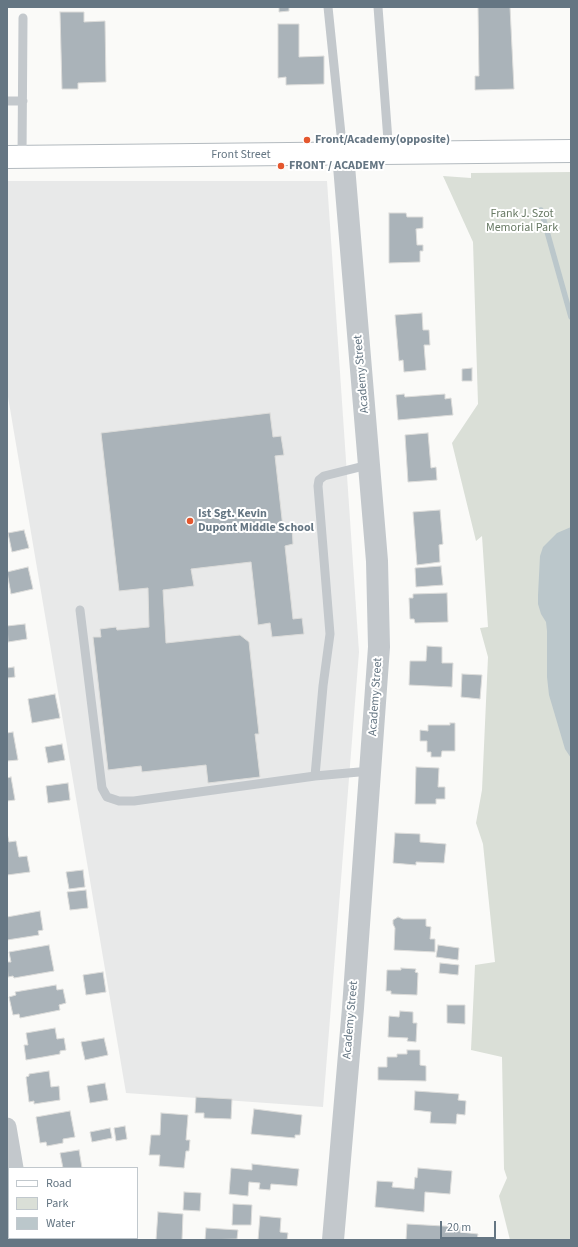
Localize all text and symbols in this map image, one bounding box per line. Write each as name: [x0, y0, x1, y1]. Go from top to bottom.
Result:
place label: Front/Academy(opposite): [315, 133, 450, 147]
marker: Front/Academy(opposite): [302, 135, 312, 145]
street label: Front Street: [211, 148, 271, 162]
place label: FRONT / ACADEMY: [289, 159, 385, 173]
marker: FRONT / ACADEMY: [276, 161, 286, 171]
park label: Frank J. Szot Memorial Park: [486, 207, 558, 235]
street label: Academy Street: [351, 334, 373, 414]
place label: Ist Sgt. Kevin Dupont Middle School: [198, 507, 314, 535]
marker: Ist Sgt. Kevin Dupont Middle School: [185, 516, 195, 526]
street label: Academy Street: [366, 657, 386, 737]
street label: Academy Street: [340, 980, 362, 1060]
legend: [8, 1167, 138, 1239]
text: Road: [46, 1175, 72, 1192]
text: Park: [46, 1195, 68, 1212]
scale bar: [442, 1213, 498, 1239]
text: Water: [46, 1215, 75, 1232]
text: 20 m: [447, 1219, 471, 1236]

